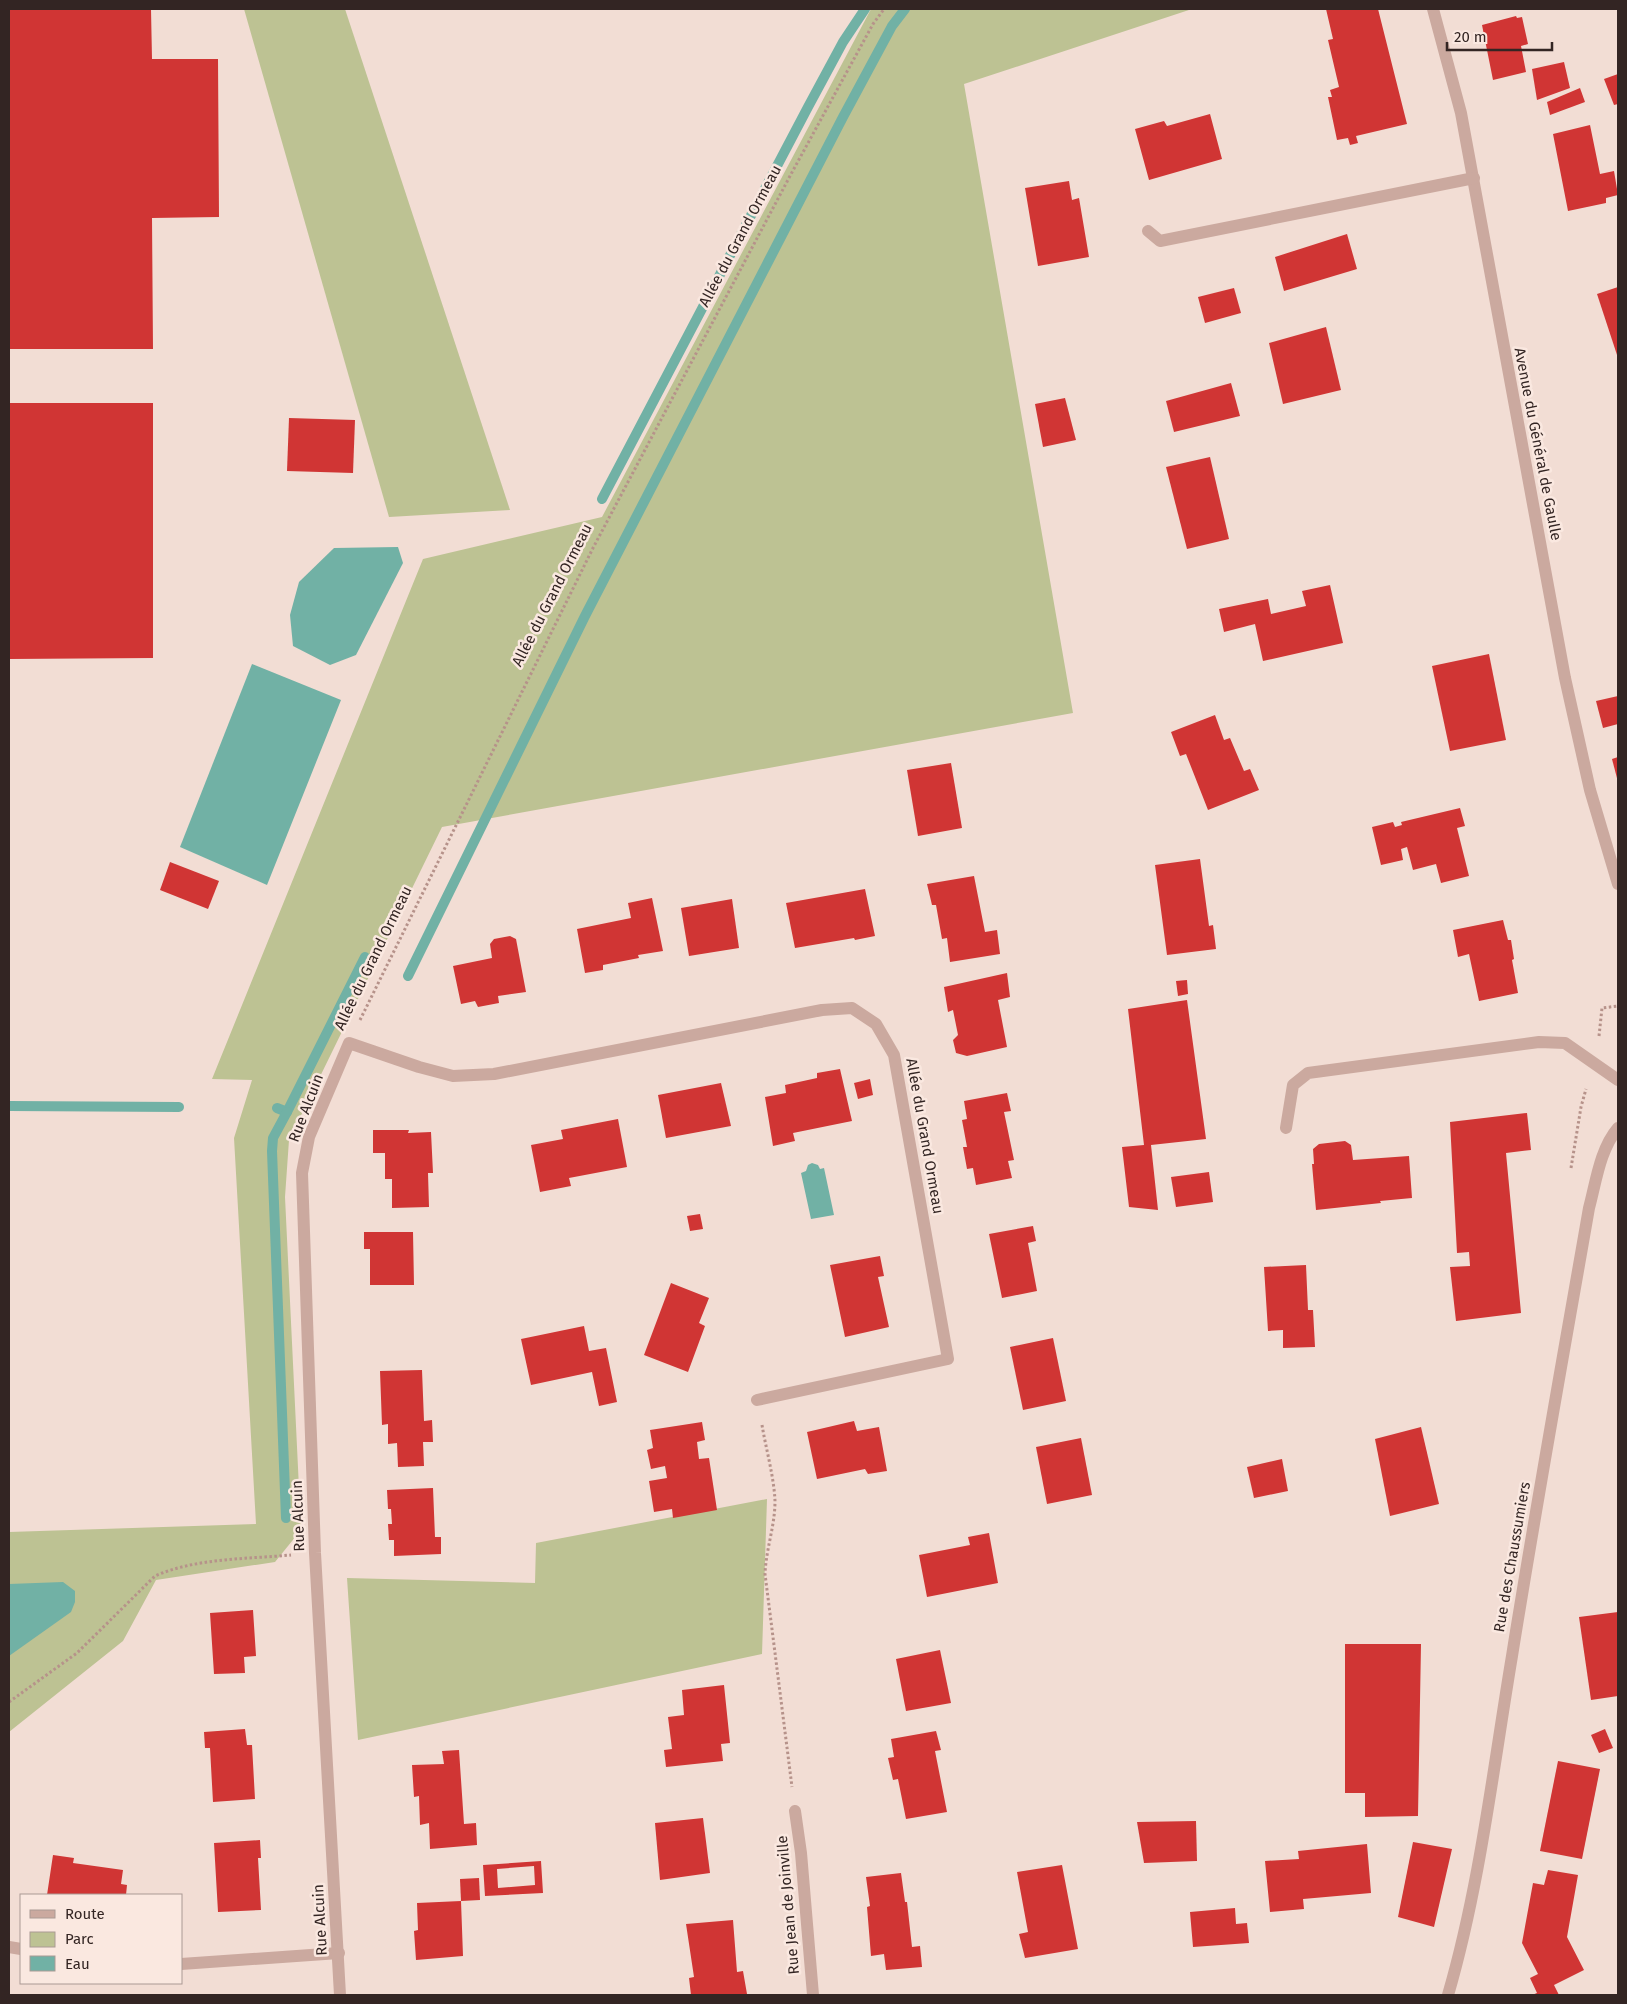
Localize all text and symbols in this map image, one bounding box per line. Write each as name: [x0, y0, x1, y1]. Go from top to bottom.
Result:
scale bar: [1447, 20, 1552, 52]
text: 20 m: [1454, 28, 1487, 46]
street label: Allée du Grand Ormeau: [695, 162, 785, 310]
street label: Avenue du Général de Gaulle: [1510, 346, 1566, 542]
street label: Allée du Grand Ormeau: [508, 521, 596, 669]
street label: Allée du Grand Ormeau: [330, 883, 416, 1033]
street label: Allée du Grand Ormeau: [902, 1057, 948, 1215]
street label: Rue Alcuin: [285, 1071, 327, 1145]
street label: Rue Alcuin: [288, 1480, 308, 1552]
street label: Rue des Chaussumiers: [1490, 1480, 1534, 1634]
street label: Rue Jean de Joinville: [773, 1835, 803, 1975]
street label: Rue Alcuin: [309, 1884, 331, 1956]
legend: [20, 1894, 182, 1984]
text: Route: [65, 1905, 105, 1923]
text: Parc: [65, 1930, 94, 1948]
text: Eau: [65, 1955, 90, 1973]

